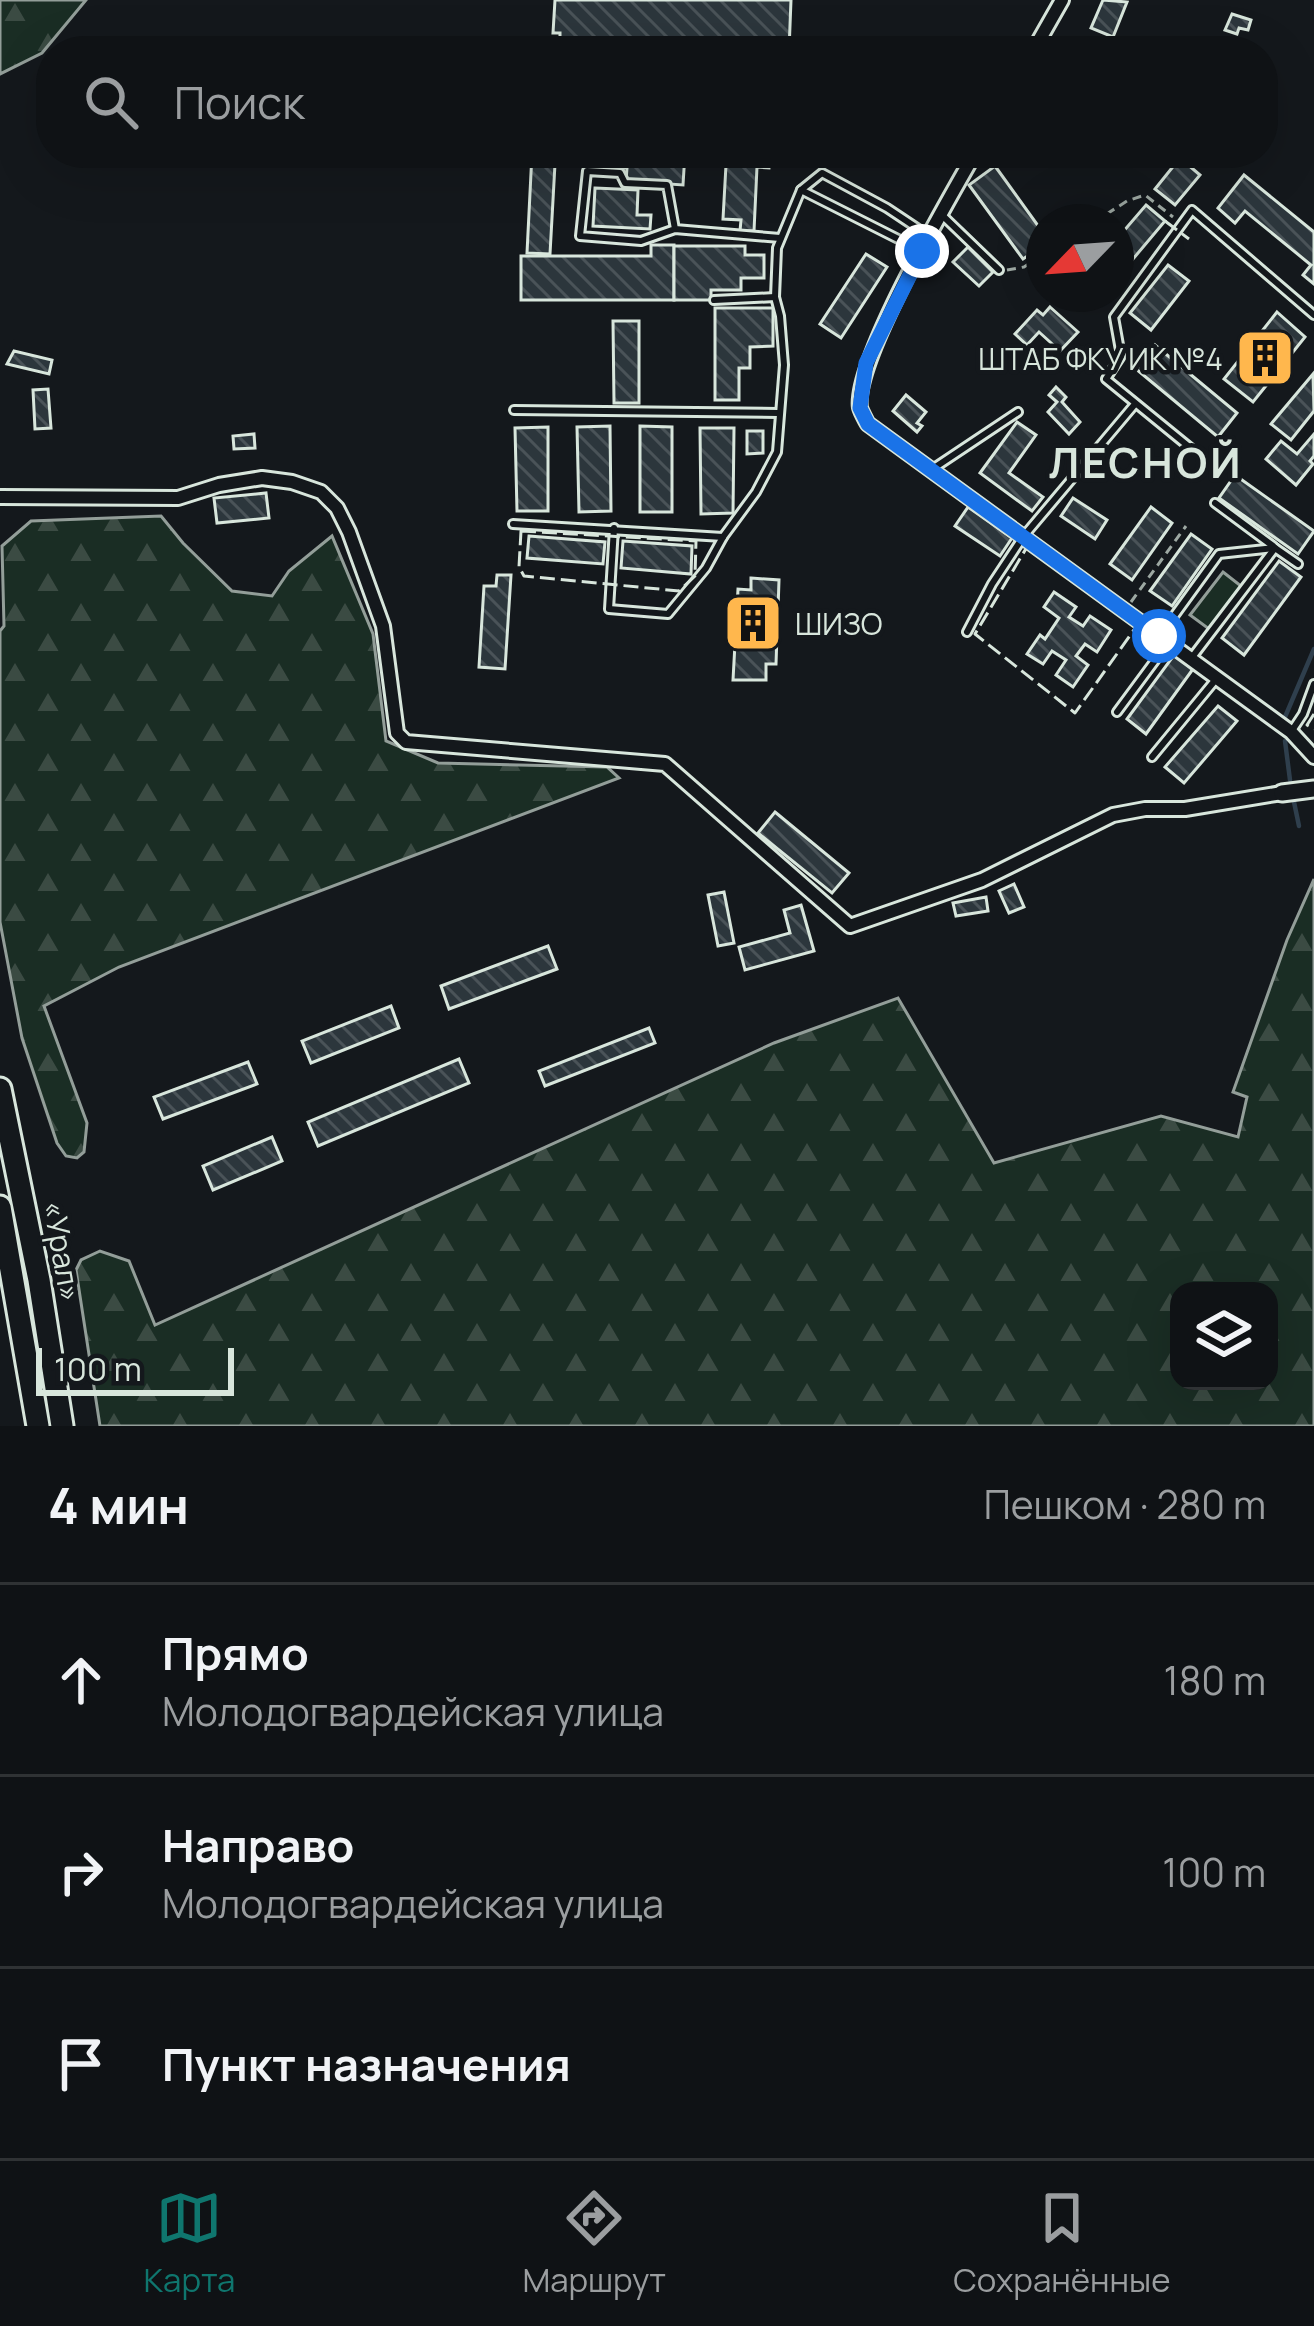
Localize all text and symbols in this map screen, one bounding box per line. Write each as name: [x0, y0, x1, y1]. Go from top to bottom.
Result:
search box: [36, 36, 1278, 168]
icon: search: [78, 69, 144, 135]
text: Поиск: [174, 71, 305, 133]
north arrow: [1026, 204, 1134, 312]
route end: [895, 224, 949, 278]
building icon: ШТАБ ФКУ ИК №4: [1234, 327, 1296, 389]
place label: ШТАБ ФКУ ИК №4: [978, 338, 1223, 379]
district label: ЛЕСНОЙ: [1049, 433, 1243, 491]
building icon: ШИЗО: [722, 592, 784, 654]
place label: ШИЗО: [795, 603, 882, 644]
route start: [1132, 609, 1186, 663]
street label: «Урал»: [34, 1198, 92, 1304]
map controls: [1170, 1282, 1278, 1390]
button: layers: [1170, 1282, 1278, 1390]
scale bar: [36, 1342, 234, 1395]
text: 100 m: [54, 1346, 142, 1391]
text: 4 мин: [48, 1470, 189, 1539]
text: Пешком · 280 m: [984, 1477, 1266, 1531]
text: Прямо: [162, 1622, 309, 1684]
icon: ahead: [48, 1647, 114, 1713]
text: 180 m: [1163, 1653, 1266, 1707]
text: Молодогвардейская улица: [162, 1684, 664, 1738]
text: Направо: [162, 1814, 354, 1876]
icon: right: [48, 1839, 114, 1905]
text: 100 m: [1162, 1845, 1266, 1899]
text: Молодогвардейская улица: [162, 1876, 664, 1930]
icon: arrive: [48, 2031, 114, 2097]
text: Пункт назначения: [162, 2033, 571, 2095]
tab: Карта: [144, 2185, 235, 2302]
tab: Маршрут: [522, 2185, 666, 2302]
tab: Сохранённые: [953, 2185, 1170, 2302]

